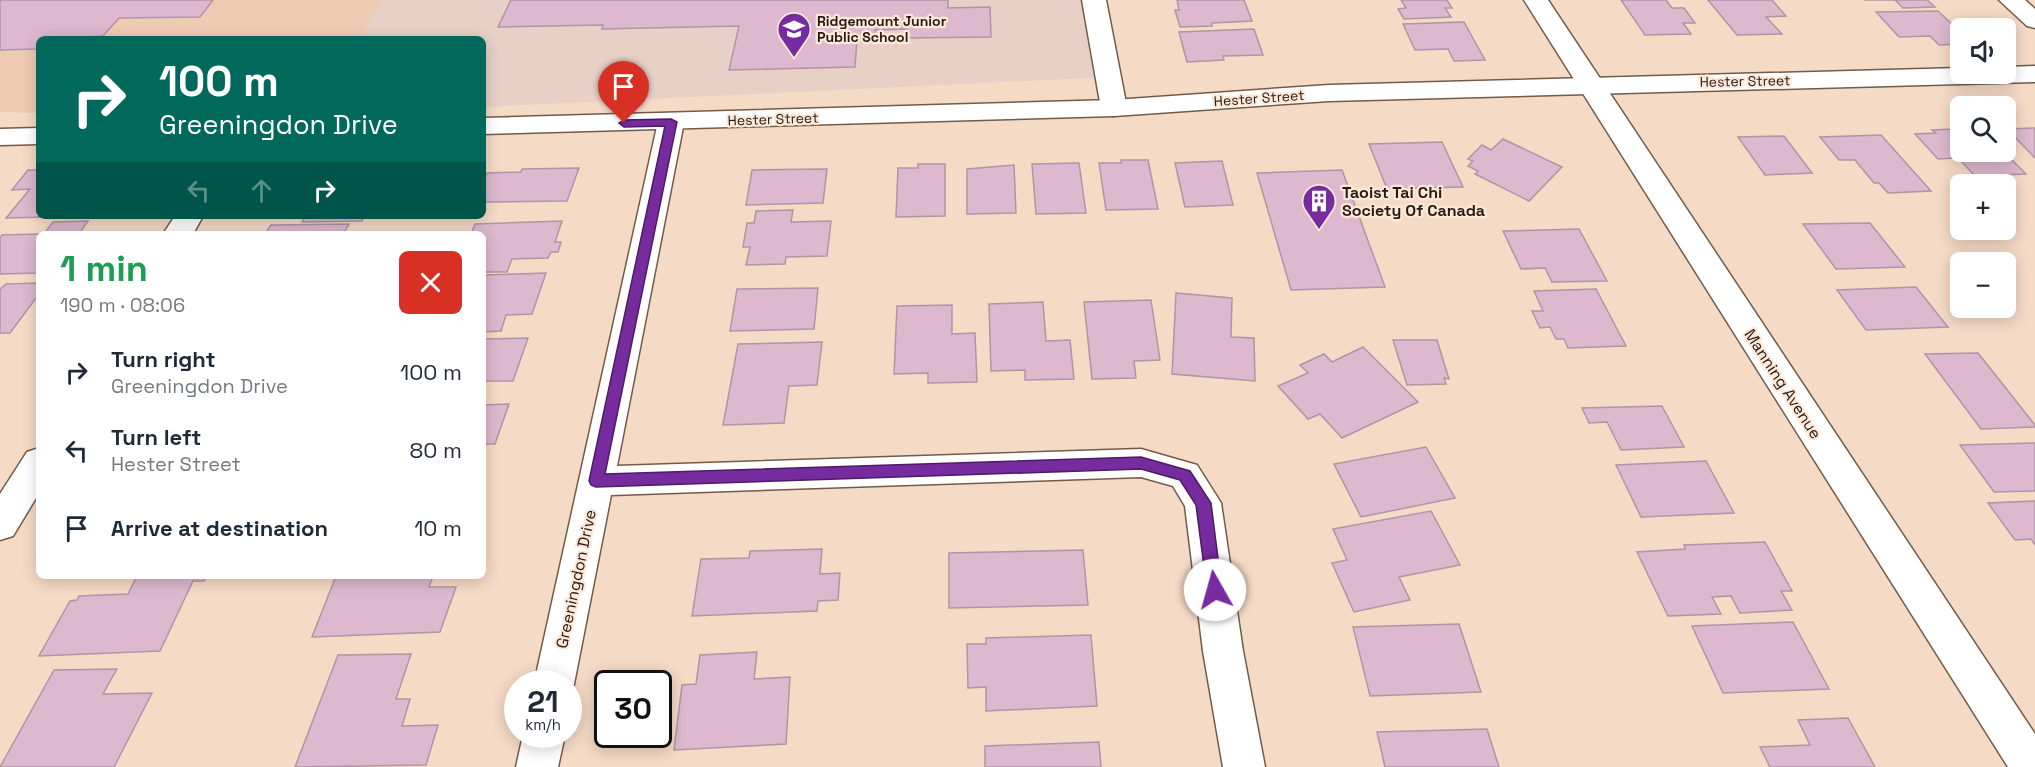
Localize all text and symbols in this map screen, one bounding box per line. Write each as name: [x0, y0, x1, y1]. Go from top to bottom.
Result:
school or university icon: Ridgemount Junior Public School: [776, 11, 812, 58]
place label: Ridgemount Junior Public School: [817, 12, 947, 46]
map controls: [1950, 18, 2016, 318]
button: sound: [1950, 18, 2016, 84]
text: 100 m: [159, 55, 279, 108]
icon: right: [60, 60, 138, 138]
pin: [598, 61, 649, 123]
icon: arrive: [607, 70, 640, 103]
street label: Hester Street: [1699, 71, 1791, 91]
street label: Hester Street: [1213, 86, 1305, 110]
button: search: [1950, 96, 2016, 162]
text: Greeningdon Drive: [159, 107, 398, 142]
street label: Hester Street: [727, 108, 819, 130]
icon: left: [182, 174, 215, 207]
icon: ahead: [245, 174, 278, 207]
icon: right: [308, 174, 341, 207]
button: +: [1950, 174, 2016, 240]
place label: Taoist Tai Chi Society Of Canada: [1342, 182, 1485, 221]
building icon: Taoist Tai Chi Society Of Canada: [1301, 183, 1337, 230]
text: 1 min: [60, 246, 148, 292]
button: close: [399, 251, 462, 314]
button: −: [1950, 252, 2016, 318]
text: 190 m · 08:06: [60, 292, 185, 318]
street label: Manning Avenue: [1740, 325, 1826, 443]
text: Turn right: [111, 345, 216, 373]
icon: right: [60, 356, 93, 389]
text: 100 m: [400, 358, 462, 386]
text: Greeningdon Drive: [111, 373, 288, 399]
text: Turn left: [111, 423, 201, 451]
icon: left: [60, 434, 93, 467]
text: 80 m: [410, 436, 462, 464]
text: Hester Street: [111, 451, 241, 477]
street label: Greeningdon Drive: [551, 508, 601, 650]
icon: arrive: [60, 512, 93, 545]
text: Arrive at destination: [111, 514, 328, 542]
text: 10 m: [414, 514, 462, 542]
position arrow: [1183, 558, 1247, 622]
speed limit sign: 30: [594, 670, 672, 748]
text: 21: [527, 682, 559, 721]
text: km/h: [525, 715, 561, 734]

